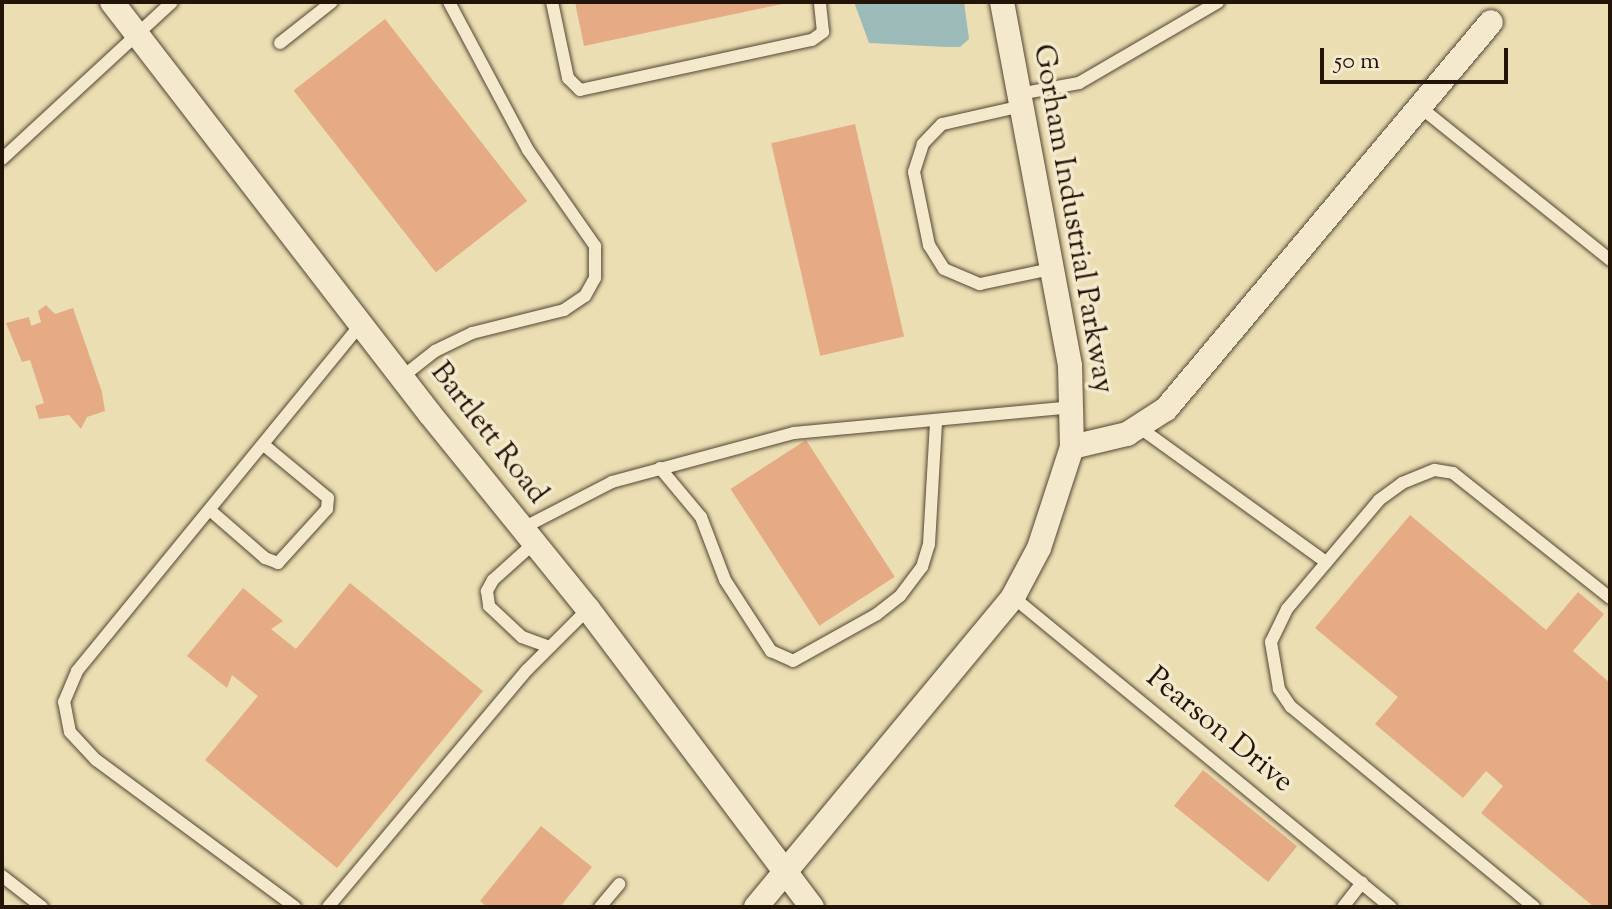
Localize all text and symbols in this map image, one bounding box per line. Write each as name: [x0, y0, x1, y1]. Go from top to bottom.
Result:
scale bar: [1324, 32, 1512, 82]
street label: Gorham Industrial Parkway: [1024, 42, 1120, 396]
text: 50 m: [1334, 45, 1380, 79]
street label: Bartlett Road: [421, 356, 555, 512]
street label: Pearson Drive: [1138, 661, 1300, 801]

